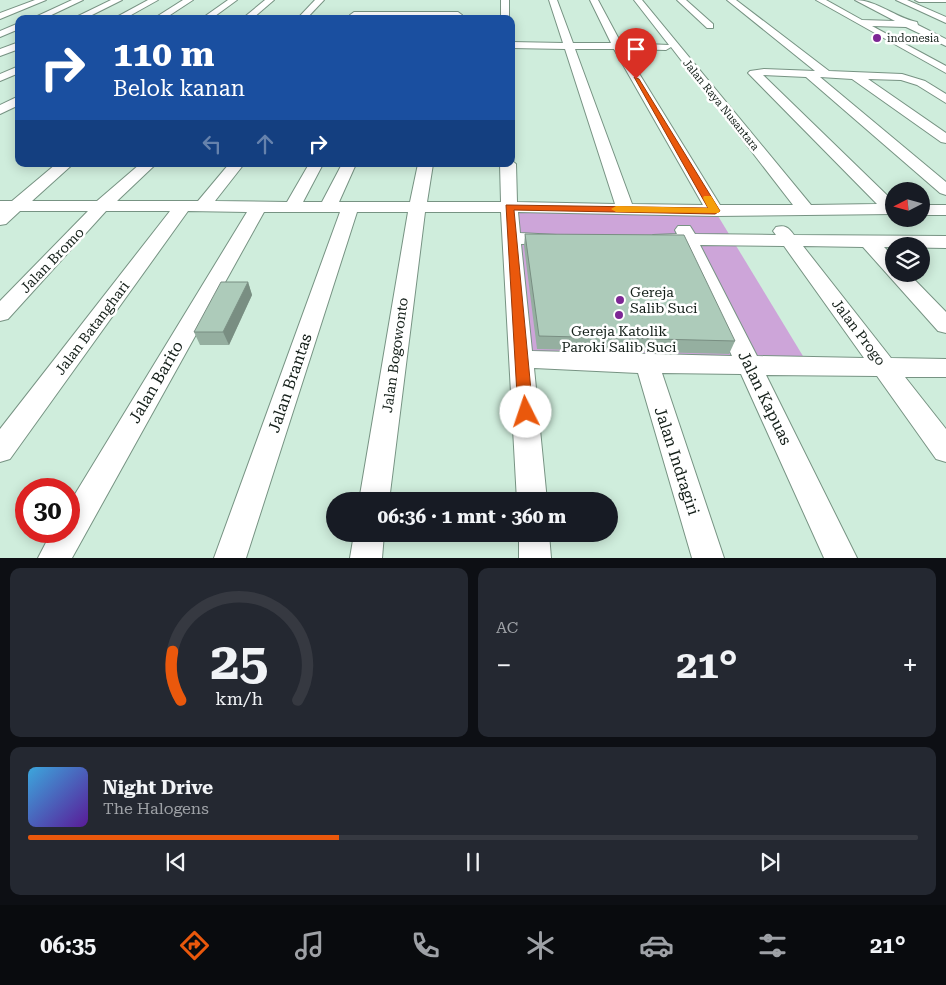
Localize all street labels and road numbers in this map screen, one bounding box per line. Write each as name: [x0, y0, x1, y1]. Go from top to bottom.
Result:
street label: Jalan Raya Nusantara: [680, 57, 762, 153]
street label: Jalan Bromo: [17, 224, 87, 296]
street label: Jalan Batanghari: [52, 278, 133, 378]
street label: Jalan Bogowonto: [379, 296, 411, 414]
street label: Jalan Progo: [829, 296, 889, 368]
street label: Jalan Brantas: [264, 331, 316, 435]
street label: Jalan Barito: [125, 337, 187, 427]
street label: Jalan Kapuas: [734, 348, 796, 448]
street label: Jalan Indragiri: [651, 404, 703, 518]

